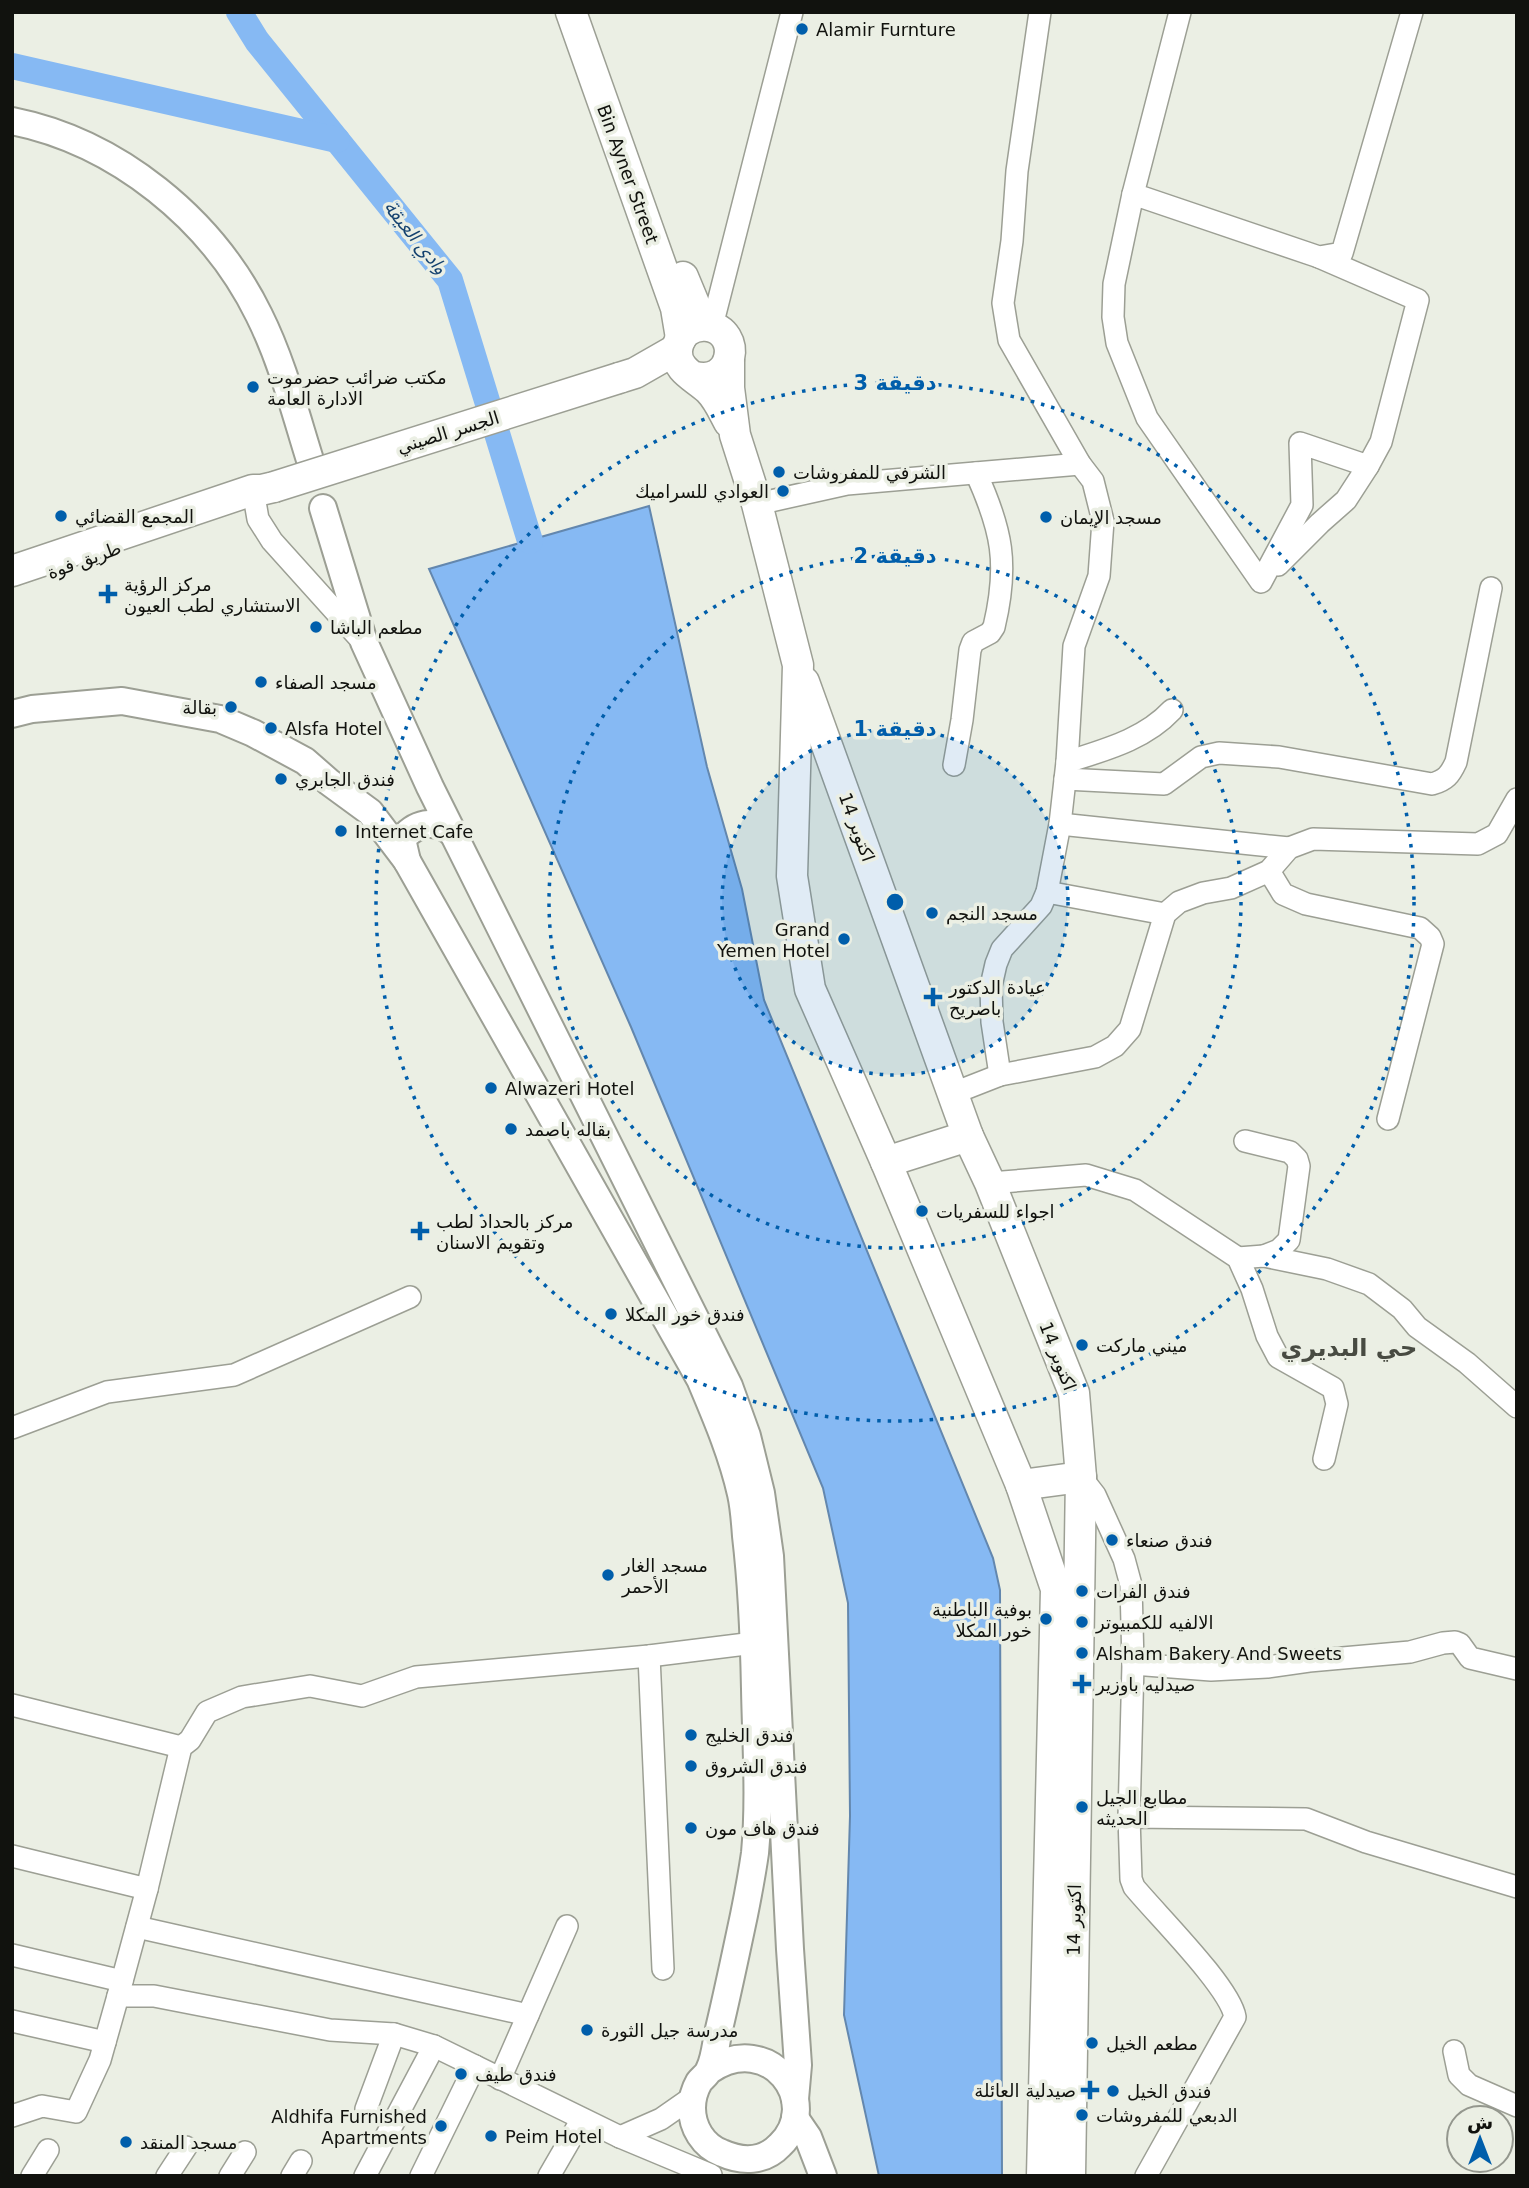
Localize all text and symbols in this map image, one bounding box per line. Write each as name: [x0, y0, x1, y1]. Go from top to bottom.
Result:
place label: Alamir Furnture: [816, 19, 956, 40]
marker: Alamir Furnture: [794, 21, 810, 37]
street label: Bin Ayner Street: [593, 102, 663, 246]
water label: وادي العيقة: [376, 196, 452, 281]
place label: مكتب ضرائب حضرموت الادارة العامة: [267, 367, 447, 409]
text: 3 دقيقة: [854, 371, 937, 395]
marker: مكتب ضرائب حضرموت الادارة العامة: [245, 379, 261, 395]
street label: الجسر الصيني: [394, 406, 502, 458]
place label: الشرفي للمفروشات: [793, 462, 946, 484]
marker: الشرفي للمفروشات: [771, 464, 787, 480]
place label: العوادي للسراميك: [635, 481, 769, 503]
marker: العوادي للسراميك: [775, 483, 791, 499]
place label: المجمع القضائي: [75, 506, 194, 528]
place label: مسجد الإيمان: [1060, 507, 1162, 528]
marker: المجمع القضائي: [53, 508, 69, 524]
marker: مسجد الإيمان: [1038, 509, 1054, 525]
street label: طريق فوة: [44, 537, 124, 584]
text: 2 دقيقة: [854, 544, 937, 568]
place label: مركز الرؤية الاستشاري لطب العيون: [124, 574, 301, 617]
marker: مركز الرؤية الاستشاري لطب العيون: [98, 584, 118, 604]
place label: مطعم الباشا: [330, 617, 423, 639]
marker: مطعم الباشا: [308, 619, 324, 635]
place label: مسجد الصفاء: [275, 672, 377, 693]
marker: مسجد الصفاء: [253, 674, 269, 690]
place label: بقالة: [182, 697, 217, 718]
marker: بقالة: [223, 699, 239, 715]
text: 1 دقيقة: [854, 717, 937, 741]
place label: Alsfa Hotel: [285, 718, 382, 739]
marker: Alsfa Hotel: [263, 720, 279, 736]
place label: فندق الجابري: [295, 769, 395, 791]
marker: فندق الجابري: [273, 771, 289, 787]
street label: 14 اكتوبر: [834, 790, 879, 865]
place label: Internet Cafe: [355, 821, 473, 842]
marker: Internet Cafe: [333, 823, 349, 839]
centre of rings: [883, 890, 907, 914]
place label: مسجد النجم: [946, 903, 1038, 925]
marker: مسجد النجم: [924, 905, 940, 921]
place label: Grand Yemen Hotel: [716, 919, 830, 961]
marker: Grand Yemen Hotel: [836, 931, 852, 947]
place label: عيادة الدكتور باصريح: [948, 977, 1046, 1020]
marker: عيادة الدكتور باصريح: [923, 987, 943, 1007]
place label: Alwazeri Hotel: [505, 1078, 634, 1099]
marker: Alwazeri Hotel: [483, 1080, 499, 1096]
place label: بقاله باصمد: [525, 1119, 611, 1140]
marker: بقاله باصمد: [503, 1121, 519, 1137]
place label: اجواء للسفريات: [936, 1201, 1055, 1223]
marker: اجواء للسفريات: [914, 1203, 930, 1219]
place label: مركز بالحداد لطب وتقويم الاسنان: [436, 1211, 574, 1254]
marker: مركز بالحداد لطب وتقويم الاسنان: [410, 1221, 430, 1241]
place label: فندق خور المكلا: [625, 1304, 745, 1326]
marker: فندق خور المكلا: [603, 1306, 619, 1322]
street label: 14 اكتوبر: [1034, 1319, 1081, 1394]
district label: حي البديري: [1281, 1334, 1417, 1362]
place label: ميني ماركت: [1096, 1335, 1187, 1357]
marker: ميني ماركت: [1074, 1337, 1090, 1353]
place label: فندق صنعاء: [1126, 1530, 1213, 1551]
marker: فندق صنعاء: [1104, 1532, 1120, 1548]
place label: مسجد الغار الأحمر: [621, 1555, 708, 1598]
marker: مسجد الغار الأحمر: [600, 1567, 616, 1583]
place label: فندق الفرات: [1096, 1581, 1191, 1603]
marker: فندق الفرات: [1074, 1583, 1090, 1599]
place label: بوفية الباطنية خور المكلا: [932, 1599, 1032, 1642]
marker: بوفية الباطنية خور المكلا: [1038, 1611, 1054, 1627]
place label: الالفيه للكمبيوتر: [1095, 1612, 1214, 1634]
marker: الالفيه للكمبيوتر: [1074, 1614, 1090, 1630]
place label: Alsham Bakery And Sweets: [1096, 1643, 1342, 1664]
marker: Alsham Bakery And Sweets: [1074, 1645, 1090, 1661]
place label: صيدليه باوزير: [1095, 1674, 1195, 1696]
marker: صيدليه باوزير: [1074, 1676, 1090, 1692]
place label: فندق الخليج: [705, 1725, 793, 1747]
marker: فندق الخليج: [683, 1727, 699, 1743]
place label: فندق الشروق: [705, 1756, 807, 1778]
marker: فندق الشروق: [683, 1758, 699, 1774]
place label: مطابع الجيل الحديثه: [1096, 1787, 1187, 1829]
marker: مطابع الجيل الحديثه: [1074, 1799, 1090, 1815]
place label: فندق هاف مون: [705, 1818, 820, 1840]
marker: فندق هاف مون: [683, 1820, 699, 1836]
street label: 14 اكتوبر: [1063, 1884, 1086, 1956]
place label: مدرسة جيل الثورة: [601, 2020, 739, 2042]
marker: مدرسة جيل الثورة: [579, 2022, 595, 2038]
place label: مطعم الخيل: [1106, 2033, 1198, 2055]
marker: مطعم الخيل: [1084, 2035, 1100, 2051]
place label: فندق طيف: [475, 2064, 557, 2085]
marker: فندق طيف: [453, 2066, 469, 2082]
place label: صيدلية العائلة: [974, 2080, 1076, 2101]
place label: فندق الخيل: [1127, 2081, 1211, 2102]
marker: صيدلية العائلة: [1082, 2082, 1098, 2098]
marker: فندق الخيل: [1105, 2083, 1121, 2099]
north arrow: [1445, 2104, 1515, 2174]
place label: الدبعي للمفروشات: [1096, 2105, 1237, 2127]
place label: Aldhifa Furnished Apartments: [271, 2106, 427, 2148]
marker: الدبعي للمفروشات: [1074, 2107, 1090, 2123]
text: ش: [1467, 2111, 1493, 2134]
marker: Aldhifa Furnished Apartments: [433, 2118, 449, 2134]
place label: Peim Hotel: [505, 2126, 602, 2147]
marker: Peim Hotel: [483, 2128, 499, 2144]
place label: مسجد المنقد: [140, 2132, 237, 2153]
marker: مسجد المنقد: [118, 2134, 134, 2150]

